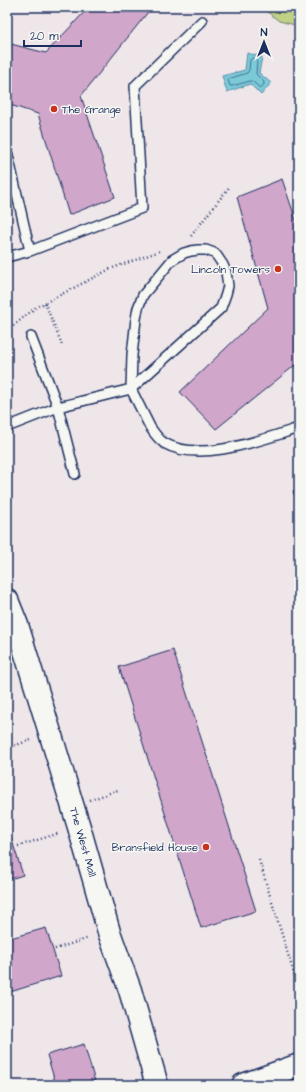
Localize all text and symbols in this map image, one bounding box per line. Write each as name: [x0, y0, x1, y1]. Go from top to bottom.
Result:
scale bar: [24, 22, 81, 48]
north arrow: [244, 22, 284, 62]
text: N: [261, 25, 268, 40]
text: 20 m: [30, 28, 59, 45]
place label: The Grange: [62, 102, 121, 118]
marker: The Grange: [49, 104, 59, 114]
place label: Lincoln Towers: [191, 262, 270, 277]
marker: Lincoln Towers: [273, 264, 283, 274]
street label: The West Mall: [66, 806, 100, 879]
place label: Bransfield House: [112, 840, 198, 855]
marker: Bransfield House: [201, 842, 211, 852]

